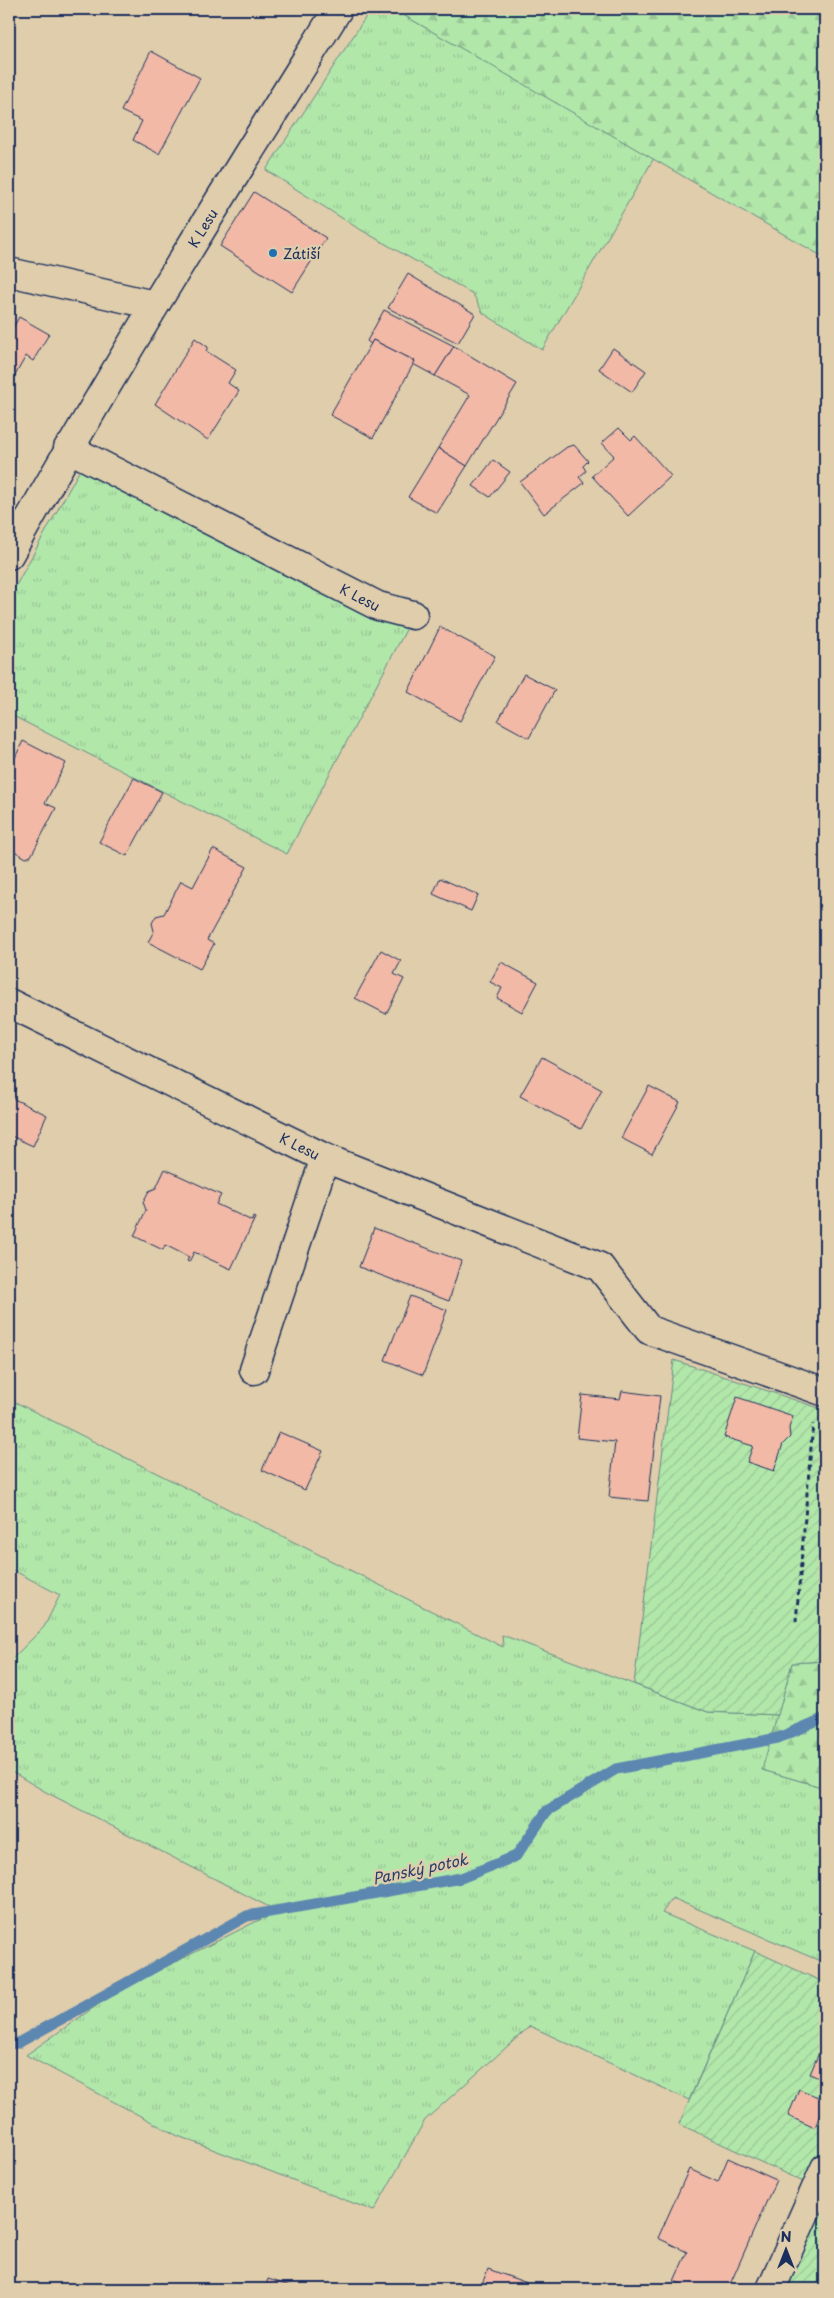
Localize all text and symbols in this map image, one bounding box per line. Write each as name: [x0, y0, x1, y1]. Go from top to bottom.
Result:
street label: K Lesu: [182, 204, 222, 251]
place label: Zátiší: [283, 243, 320, 264]
marker: Zátiší: [267, 247, 279, 259]
street label: K Lesu: [337, 578, 384, 616]
street label: K Lesu: [276, 1127, 324, 1164]
water label: Panský potok: [370, 1847, 470, 1889]
north arrow: [762, 2226, 812, 2276]
text: N: [780, 2226, 792, 2247]

